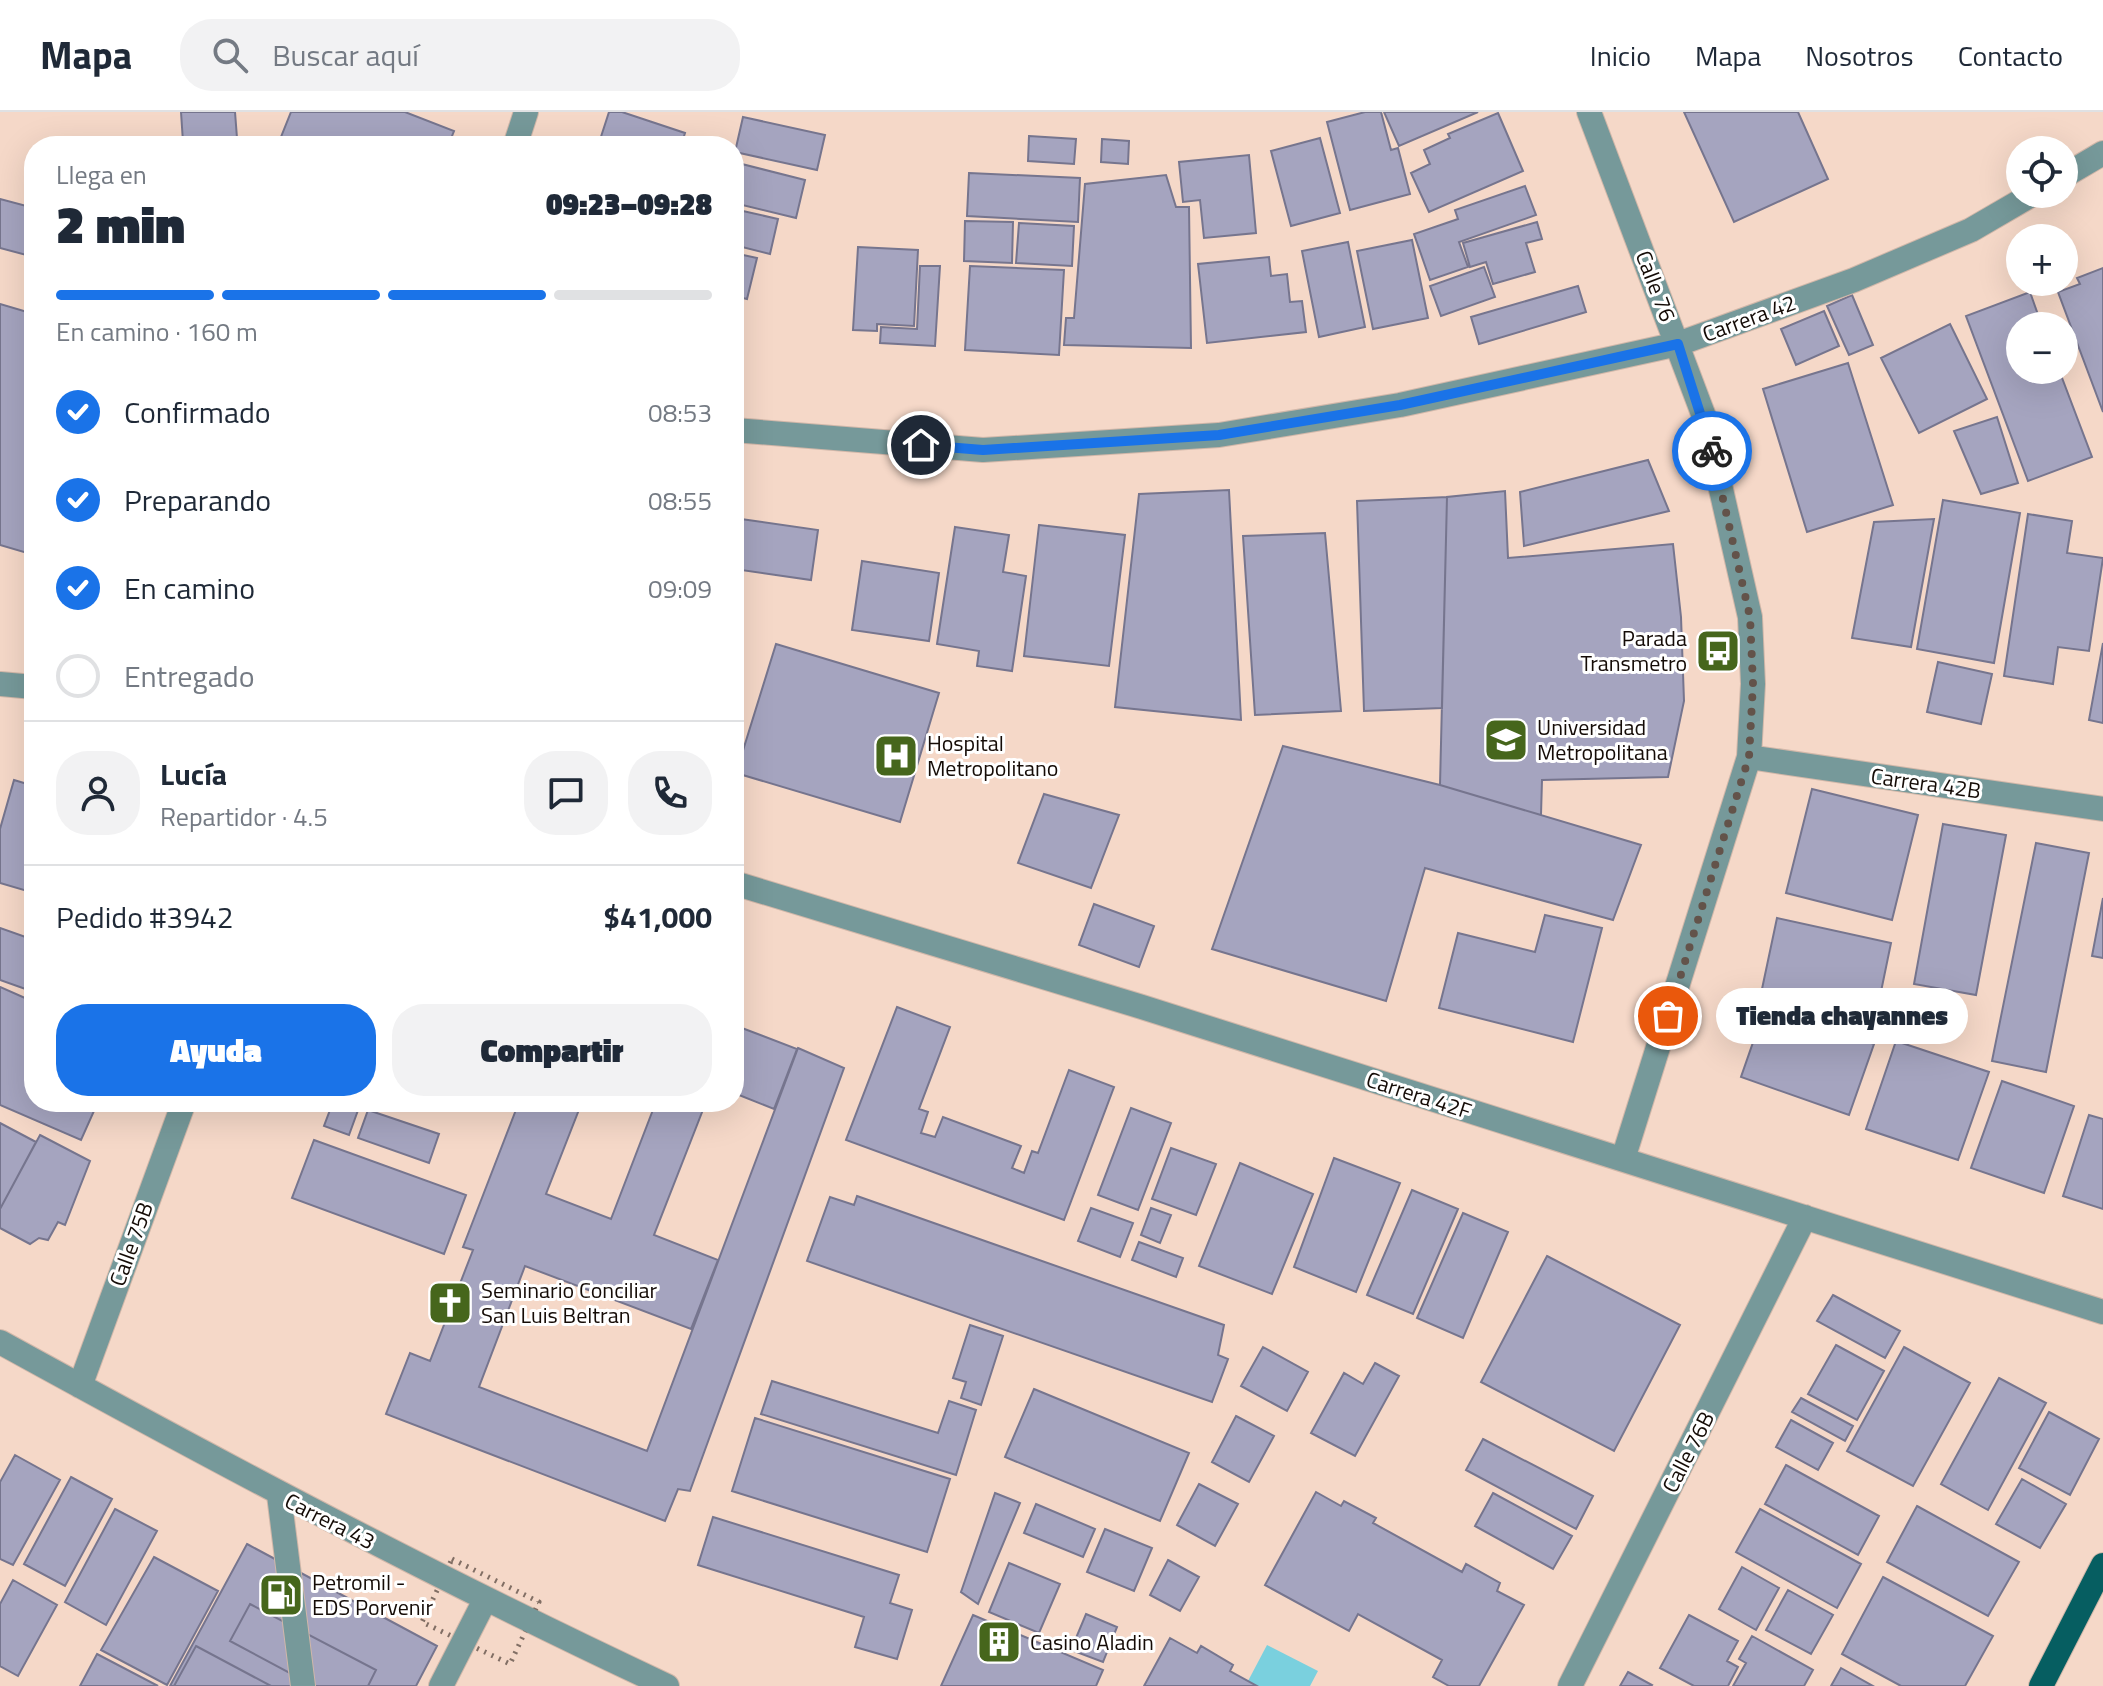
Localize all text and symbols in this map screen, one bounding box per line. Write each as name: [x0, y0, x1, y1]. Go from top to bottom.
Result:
search box: [180, 19, 740, 91]
text: Mapa: [40, 26, 132, 84]
text: Buscar aquí: [272, 32, 419, 78]
icon: search: [208, 33, 252, 77]
text: Inicio: [1590, 34, 1651, 77]
text: Mapa: [1695, 34, 1761, 77]
text: Nosotros: [1805, 34, 1914, 77]
text: Contacto: [1958, 34, 2063, 77]
map controls: [2006, 136, 2078, 384]
button: locate: [2006, 136, 2078, 208]
text: Llega en: [56, 155, 147, 194]
text: 09:23–09:28: [546, 181, 712, 227]
text: 2 min: [56, 184, 185, 263]
button: +: [2006, 224, 2078, 296]
street label: Calle 76: [1627, 245, 1685, 327]
street label: Carrera 42: [1698, 285, 1800, 351]
text: En camino · 160 m: [56, 312, 258, 351]
button: −: [2006, 312, 2078, 384]
text: Confirmado: [124, 389, 271, 435]
icon: check: [56, 390, 100, 434]
text: 08:53: [648, 393, 712, 432]
pin: [887, 411, 955, 479]
courier: [1672, 411, 1752, 491]
icon: home: [899, 423, 943, 467]
icon: bike: [1690, 429, 1734, 473]
text: Preparando: [124, 477, 271, 523]
icon: check: [56, 478, 100, 522]
text: 08:55: [648, 481, 712, 520]
text: En camino: [124, 565, 255, 611]
icon: check: [56, 566, 100, 610]
text: 09:09: [648, 569, 712, 608]
place label: Parada Transmetro: [1580, 621, 1687, 680]
bus stop icon: Parada Transmetro: [1694, 627, 1742, 675]
text: Entregado: [124, 653, 255, 699]
place label: Universidad Metropolitana: [1537, 710, 1668, 769]
school or university icon: Universidad Metropolitana: [1482, 716, 1530, 764]
place label: Hospital Metropolitano: [927, 726, 1058, 785]
hospital icon: Hospital Metropolitano: [872, 732, 920, 780]
button: person: [56, 751, 140, 835]
text: Lucía: [160, 751, 227, 797]
button: chat: [524, 751, 608, 835]
button: phone: [628, 751, 712, 835]
street label: Carrera 42B: [1869, 758, 1983, 808]
text: Repartidor · 4.5: [160, 797, 328, 836]
text: Pedido #3942: [56, 894, 234, 940]
text: $41,000: [603, 894, 712, 940]
pin: [1634, 982, 1702, 1050]
callout: Tienda chayannes: [1716, 988, 1968, 1044]
icon: bag: [1646, 994, 1690, 1038]
text: Tienda chayannes: [1736, 996, 1948, 1035]
button: Ayuda: [56, 1004, 376, 1096]
button: Compartir: [392, 1004, 712, 1096]
street label: Carrera 42F: [1362, 1062, 1476, 1128]
street label: Calle 75B: [100, 1197, 162, 1291]
place label: Seminario Conciliar San Luis Beltran: [481, 1273, 657, 1332]
church icon: Seminario Conciliar San Luis Beltran: [426, 1279, 474, 1327]
street label: Calle 76B: [1653, 1405, 1723, 1499]
street label: Carrera 43: [279, 1484, 381, 1558]
place label: Petromil - EDS Porvenir: [312, 1565, 433, 1624]
fuel station icon: Petromil - EDS Porvenir: [257, 1571, 305, 1619]
building icon: Casino Aladin: [975, 1618, 1023, 1666]
place label: Casino Aladin: [1030, 1625, 1154, 1659]

